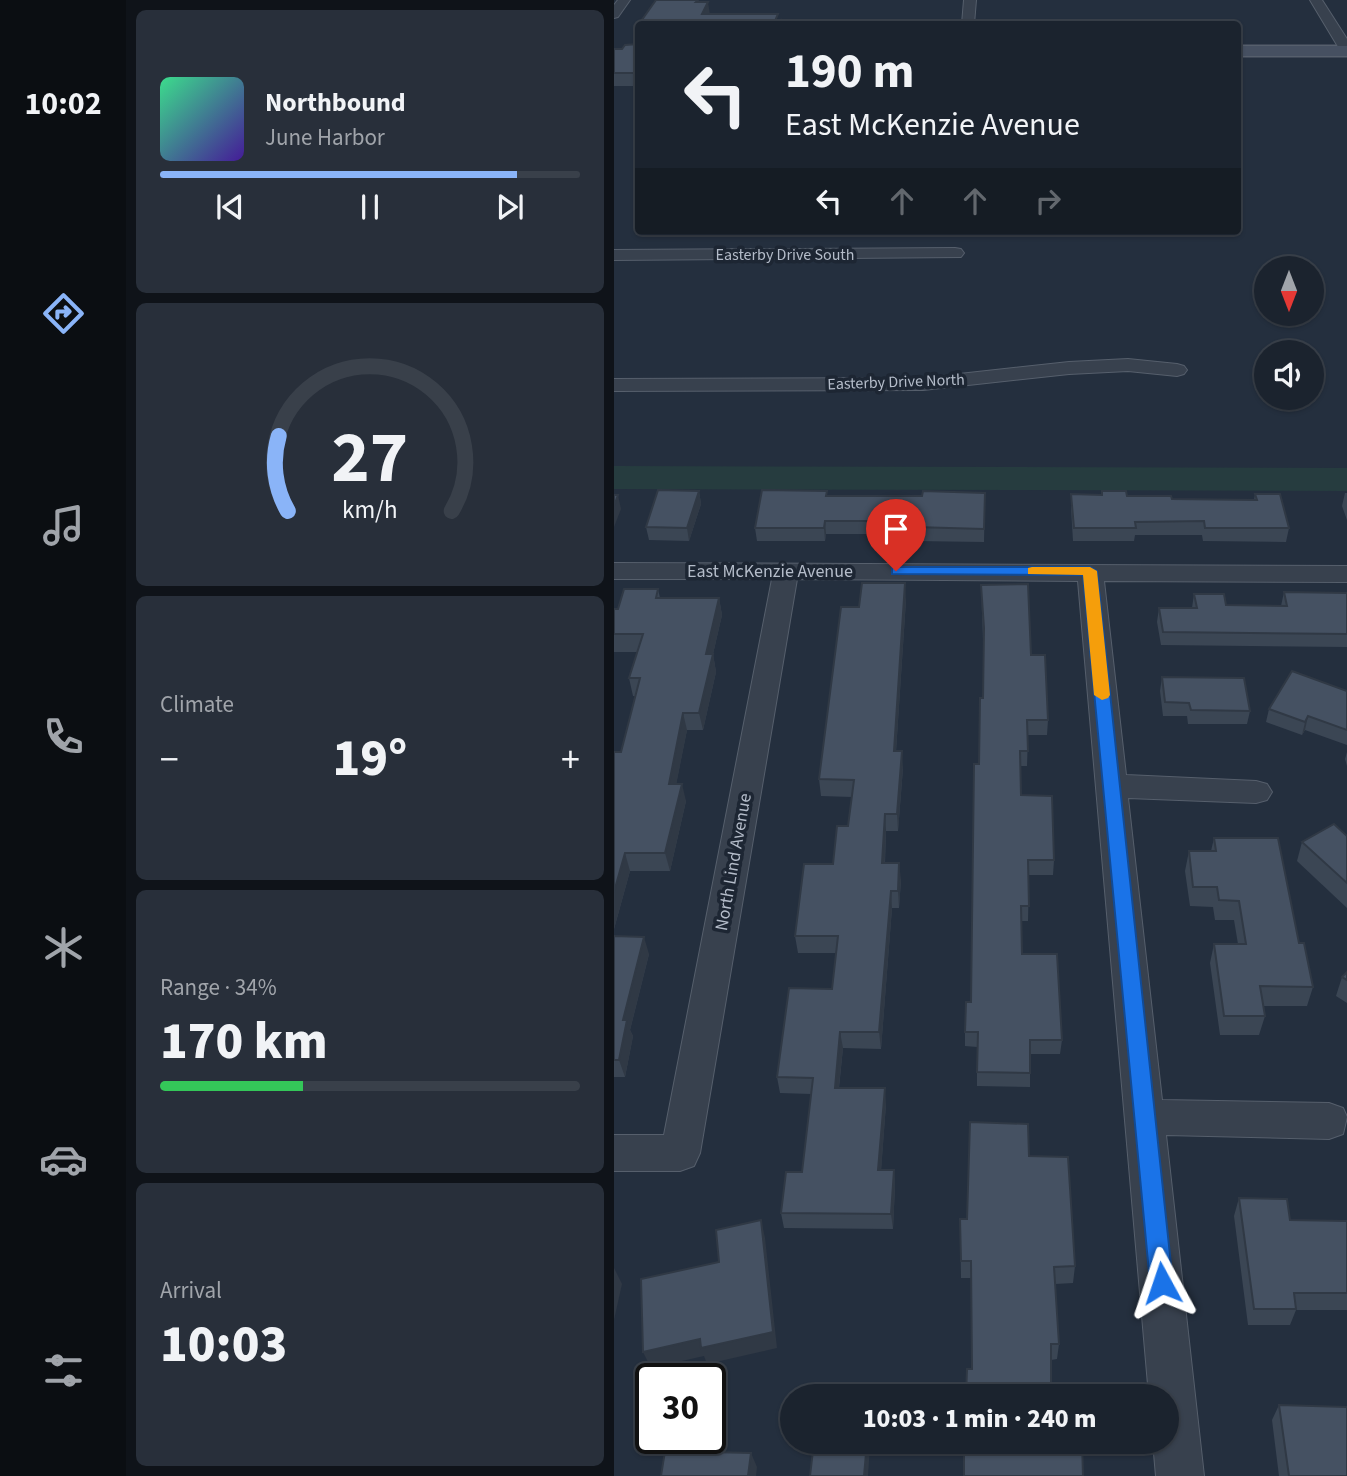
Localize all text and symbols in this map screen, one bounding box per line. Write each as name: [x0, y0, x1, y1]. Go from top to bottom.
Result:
text: 190 m: [785, 37, 914, 107]
icon: left: [670, 49, 761, 140]
text: 10:02: [24, 81, 102, 127]
text: Northbound: [265, 84, 406, 121]
text: East McKenzie Avenue: [785, 102, 1080, 148]
text: June Harbor: [265, 121, 385, 154]
icon: left: [810, 182, 848, 220]
icon: ahead: [883, 182, 921, 220]
icon: ahead: [956, 182, 994, 220]
icon: right: [1029, 182, 1067, 220]
icon: previous: [211, 188, 249, 226]
icon: pause: [351, 188, 389, 226]
icon: next: [491, 188, 529, 226]
street label: Easterby Drive South: [716, 244, 854, 266]
north arrow: [1254, 256, 1324, 326]
map controls: [1254, 256, 1324, 410]
icon: directions: [39, 289, 88, 338]
button: sound: [1254, 340, 1324, 410]
street label: Easterby Drive North: [827, 369, 965, 395]
text: 27: [332, 406, 408, 510]
text: km/h: [342, 492, 398, 528]
pin: [866, 499, 926, 571]
icon: music: [39, 501, 88, 550]
icon: arrive: [877, 510, 915, 548]
street label: East McKenzie Avenue: [687, 559, 853, 584]
text: Climate: [160, 688, 234, 721]
icon: phone: [39, 712, 88, 761]
text: 19°: [333, 722, 407, 796]
text: −: [160, 733, 179, 787]
text: +: [561, 733, 580, 787]
street label: North Lind Avenue: [709, 791, 758, 933]
icon: climate: [39, 923, 88, 972]
text: Range · 34%: [160, 971, 277, 1004]
text: 170 km: [160, 1005, 328, 1079]
icon: car: [39, 1135, 88, 1184]
position arrow: [1125, 1246, 1199, 1320]
text: Arrival: [160, 1274, 222, 1307]
text: 10:03: [160, 1308, 287, 1382]
icon: filters: [39, 1346, 88, 1395]
speed limit sign: 30: [635, 1363, 726, 1454]
text: 10:03 · 1 min · 240 m: [863, 1400, 1096, 1437]

